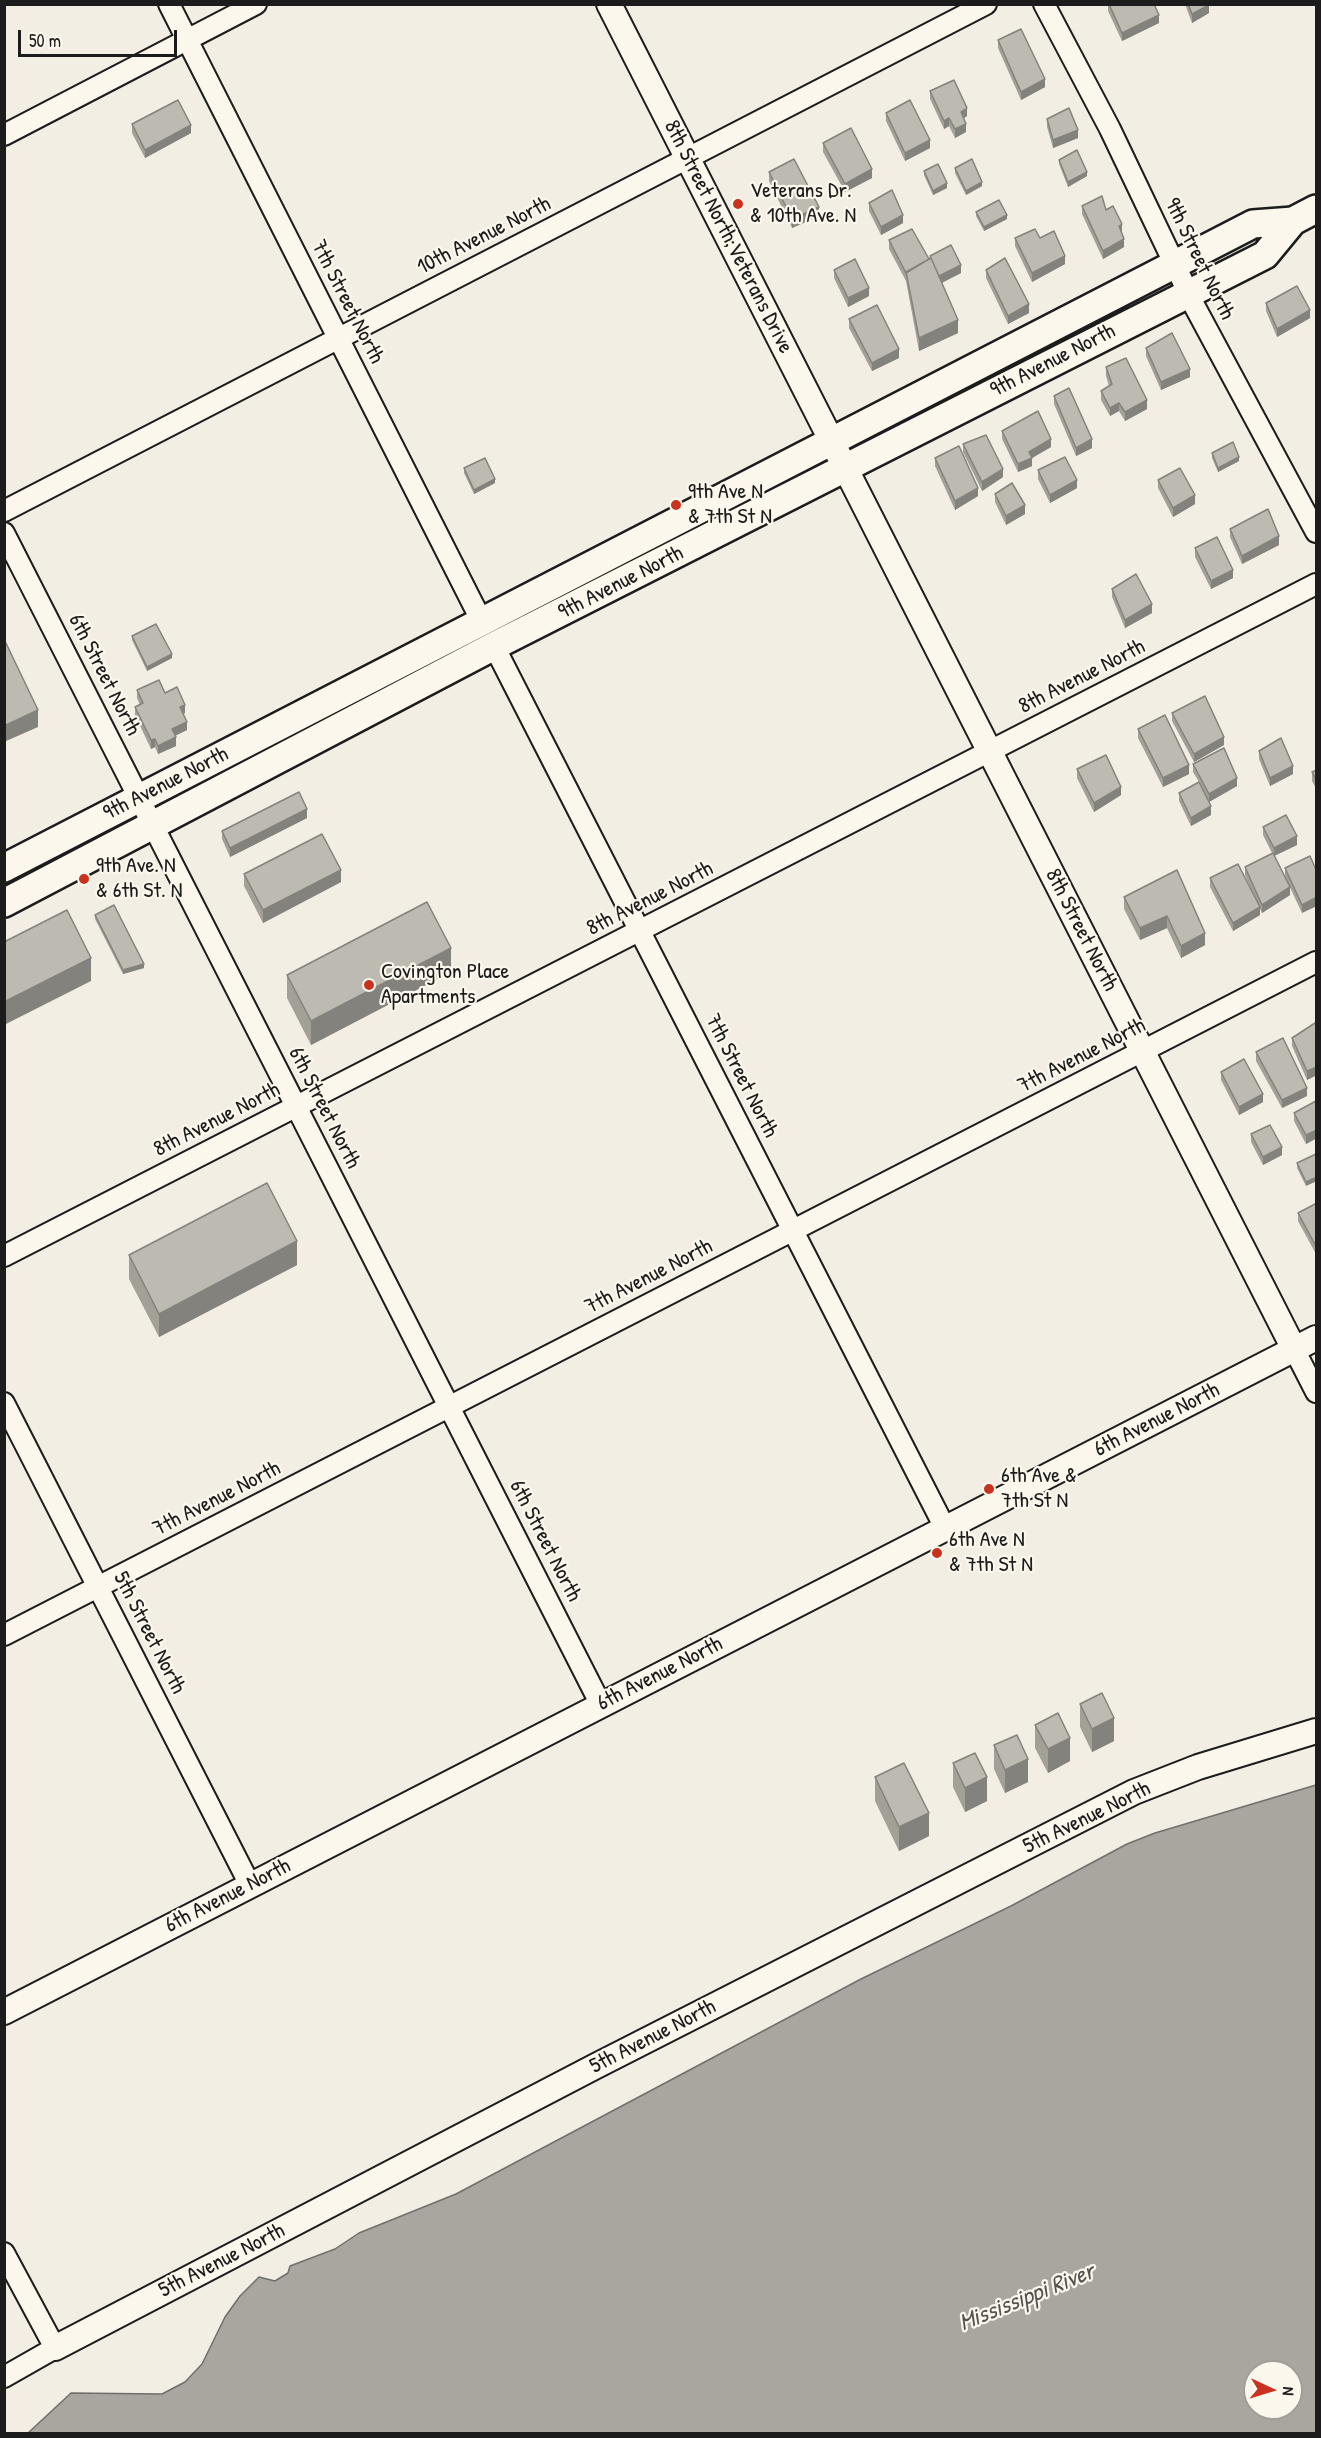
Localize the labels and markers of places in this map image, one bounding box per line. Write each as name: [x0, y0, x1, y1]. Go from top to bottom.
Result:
place label: Veterans Dr. & 10th Ave. N: [750, 178, 856, 230]
marker: Veterans Dr. & 10th Ave. N: [731, 197, 745, 211]
place label: 9th Ave N & 7th St N: [688, 479, 772, 530]
marker: 9th Ave N & 7th St N: [669, 498, 683, 512]
place label: 9th Ave. N & 6th St. N: [96, 853, 183, 904]
marker: 9th Ave. N & 6th St. N: [77, 872, 91, 886]
place label: Covington Place Apartments: [381, 959, 509, 1010]
marker: Covington Place Apartments: [362, 978, 376, 992]
place label: 6th Ave & 7th St N: [1001, 1463, 1077, 1514]
marker: 6th Ave & 7th St N: [982, 1482, 996, 1496]
place label: 6th Ave N & 7th St N: [949, 1527, 1033, 1579]
marker: 6th Ave N & 7th St N: [930, 1546, 944, 1560]

